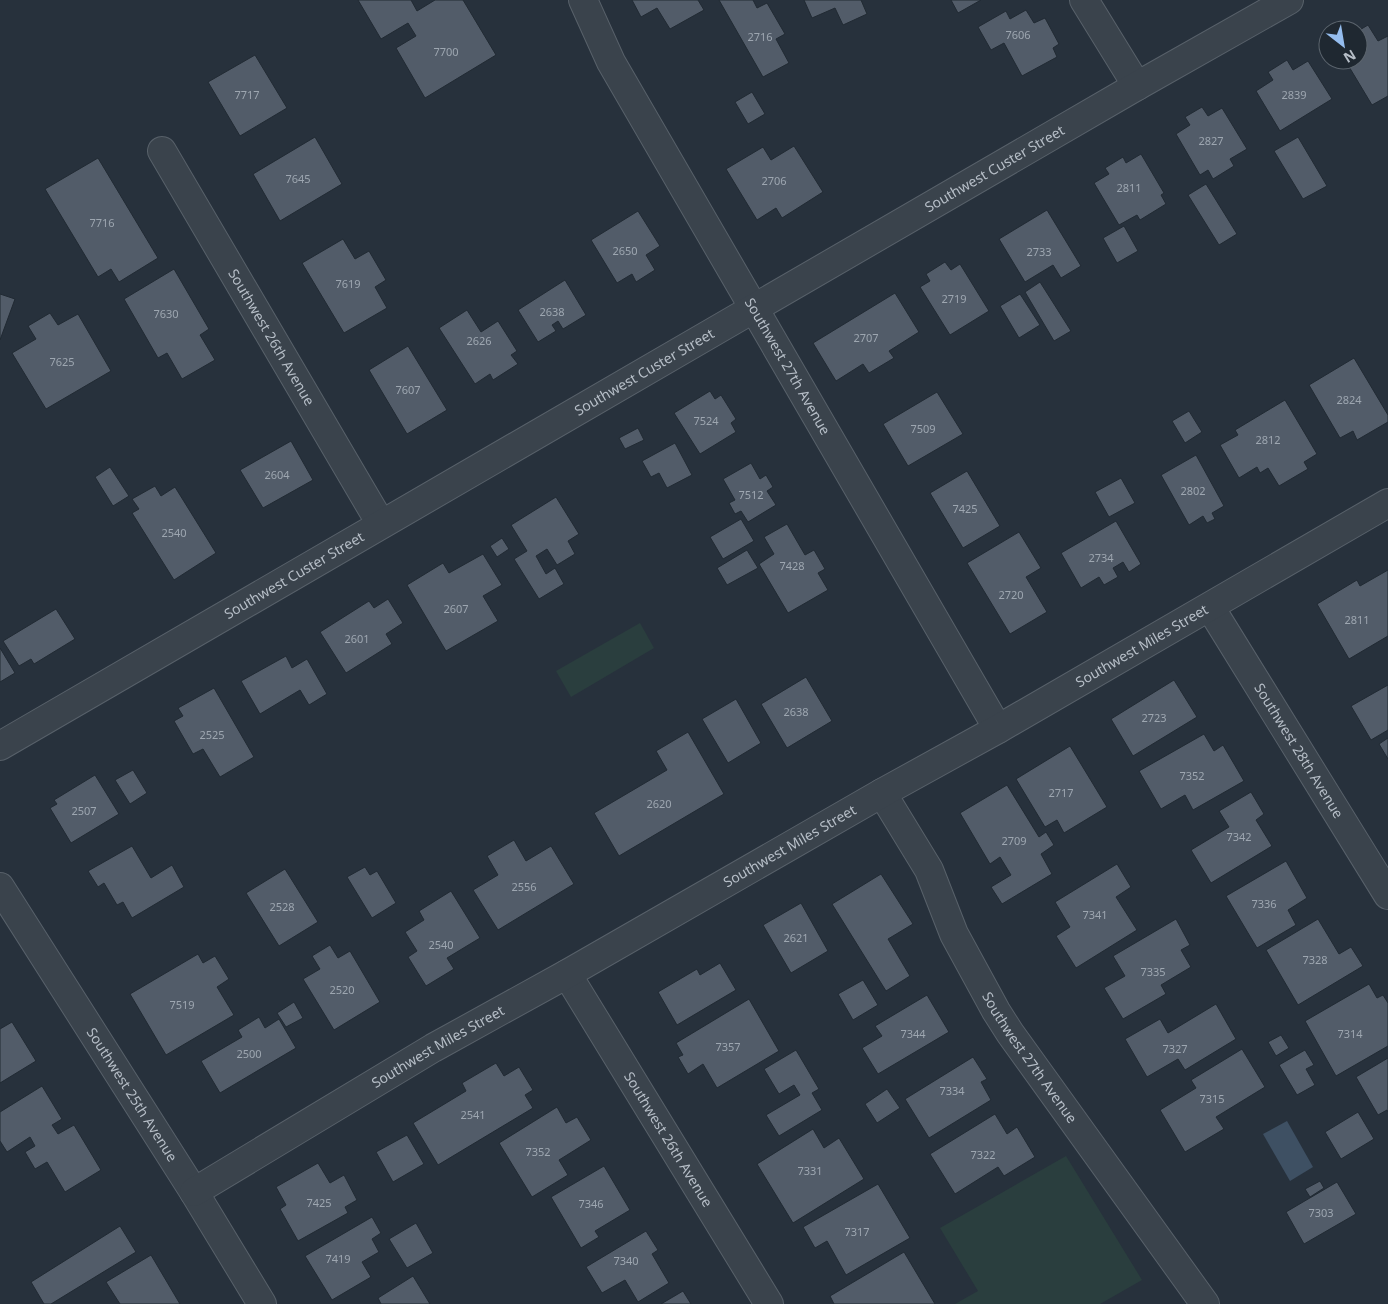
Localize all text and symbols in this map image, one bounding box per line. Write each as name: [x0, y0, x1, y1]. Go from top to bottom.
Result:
north arrow: [1318, 20, 1368, 70]
house number: 7606: [1005, 27, 1031, 42]
house number: 2716: [747, 29, 773, 44]
house number: 7700: [433, 44, 459, 59]
text: N: [1340, 45, 1360, 68]
house number: 7717: [234, 87, 260, 102]
house number: 2839: [1281, 87, 1307, 102]
street label: Southwest Custer Street: [921, 120, 1068, 216]
house number: 2827: [1198, 133, 1224, 148]
house number: 7645: [285, 171, 311, 186]
house number: 2706: [761, 173, 787, 188]
house number: 2811: [1116, 180, 1142, 195]
house number: 7716: [89, 215, 115, 230]
house number: 2650: [612, 243, 638, 258]
house number: 2733: [1026, 244, 1052, 259]
street label: Southwest 26th Avenue: [224, 265, 319, 409]
house number: 7619: [335, 276, 361, 291]
house number: 2719: [941, 291, 967, 306]
street label: Southwest 27th Avenue: [741, 294, 835, 438]
house number: 2638: [539, 304, 565, 319]
house number: 7630: [153, 306, 179, 321]
street label: Southwest Custer Street: [571, 324, 717, 420]
house number: 2707: [853, 330, 879, 345]
house number: 2626: [466, 333, 492, 348]
house number: 7625: [49, 354, 75, 369]
house number: 7607: [395, 382, 421, 397]
house number: 2824: [1336, 392, 1362, 407]
house number: 7524: [693, 413, 719, 428]
house number: 7509: [910, 421, 936, 436]
house number: 2812: [1255, 432, 1281, 447]
house number: 2604: [264, 467, 290, 482]
house number: 2802: [1180, 483, 1206, 498]
house number: 7512: [738, 487, 764, 502]
house number: 7425: [952, 501, 978, 516]
house number: 2540: [161, 525, 187, 540]
street label: Southwest Custer Street: [220, 527, 367, 623]
house number: 2734: [1088, 550, 1114, 565]
house number: 7428: [779, 558, 805, 573]
house number: 2720: [998, 587, 1024, 602]
street label: Southwest Miles Street: [1072, 599, 1211, 691]
house number: 2607: [443, 601, 469, 616]
house number: 2811: [1344, 612, 1370, 627]
house number: 2601: [344, 631, 370, 646]
street label: Southwest 28th Avenue: [1250, 679, 1348, 822]
house number: 2638: [783, 704, 809, 719]
house number: 2723: [1141, 710, 1167, 725]
house number: 2525: [199, 727, 225, 742]
house number: 7352: [1179, 768, 1205, 783]
house number: 2717: [1048, 785, 1074, 800]
house number: 2620: [646, 796, 672, 811]
street label: Southwest Miles Street: [720, 800, 859, 891]
house number: 2507: [71, 803, 97, 818]
house number: 7342: [1226, 829, 1252, 844]
house number: 2709: [1001, 833, 1027, 848]
house number: 2556: [511, 879, 537, 894]
house number: 7336: [1251, 896, 1277, 911]
house number: 2528: [269, 899, 295, 914]
house number: 7341: [1082, 907, 1108, 922]
house number: 2621: [783, 930, 809, 945]
house number: 2540: [428, 937, 454, 952]
house number: 7328: [1302, 952, 1328, 967]
house number: 7335: [1140, 964, 1166, 979]
house number: 2520: [329, 982, 355, 997]
street label: Southwest 27th Avenue: [978, 988, 1082, 1127]
house number: 7519: [169, 997, 195, 1012]
street label: Southwest Miles Street: [368, 1001, 507, 1092]
street label: Southwest 25th Avenue: [83, 1024, 182, 1165]
house number: 7344: [900, 1026, 926, 1041]
house number: 7314: [1337, 1026, 1363, 1041]
house number: 7357: [715, 1039, 741, 1054]
house number: 7327: [1162, 1041, 1188, 1056]
house number: 2500: [236, 1046, 262, 1061]
street label: Southwest 26th Avenue: [620, 1068, 717, 1211]
house number: 7334: [939, 1083, 965, 1098]
house number: 7315: [1199, 1091, 1225, 1106]
house number: 2541: [460, 1107, 486, 1122]
house number: 7352: [525, 1144, 551, 1159]
house number: 7322: [970, 1147, 996, 1162]
house number: 7331: [797, 1163, 823, 1178]
house number: 7425: [306, 1195, 332, 1210]
house number: 7346: [578, 1196, 604, 1211]
house number: 7303: [1308, 1205, 1334, 1220]
house number: 7317: [844, 1224, 870, 1239]
house number: 7419: [325, 1251, 351, 1266]
house number: 7340: [613, 1253, 639, 1268]

